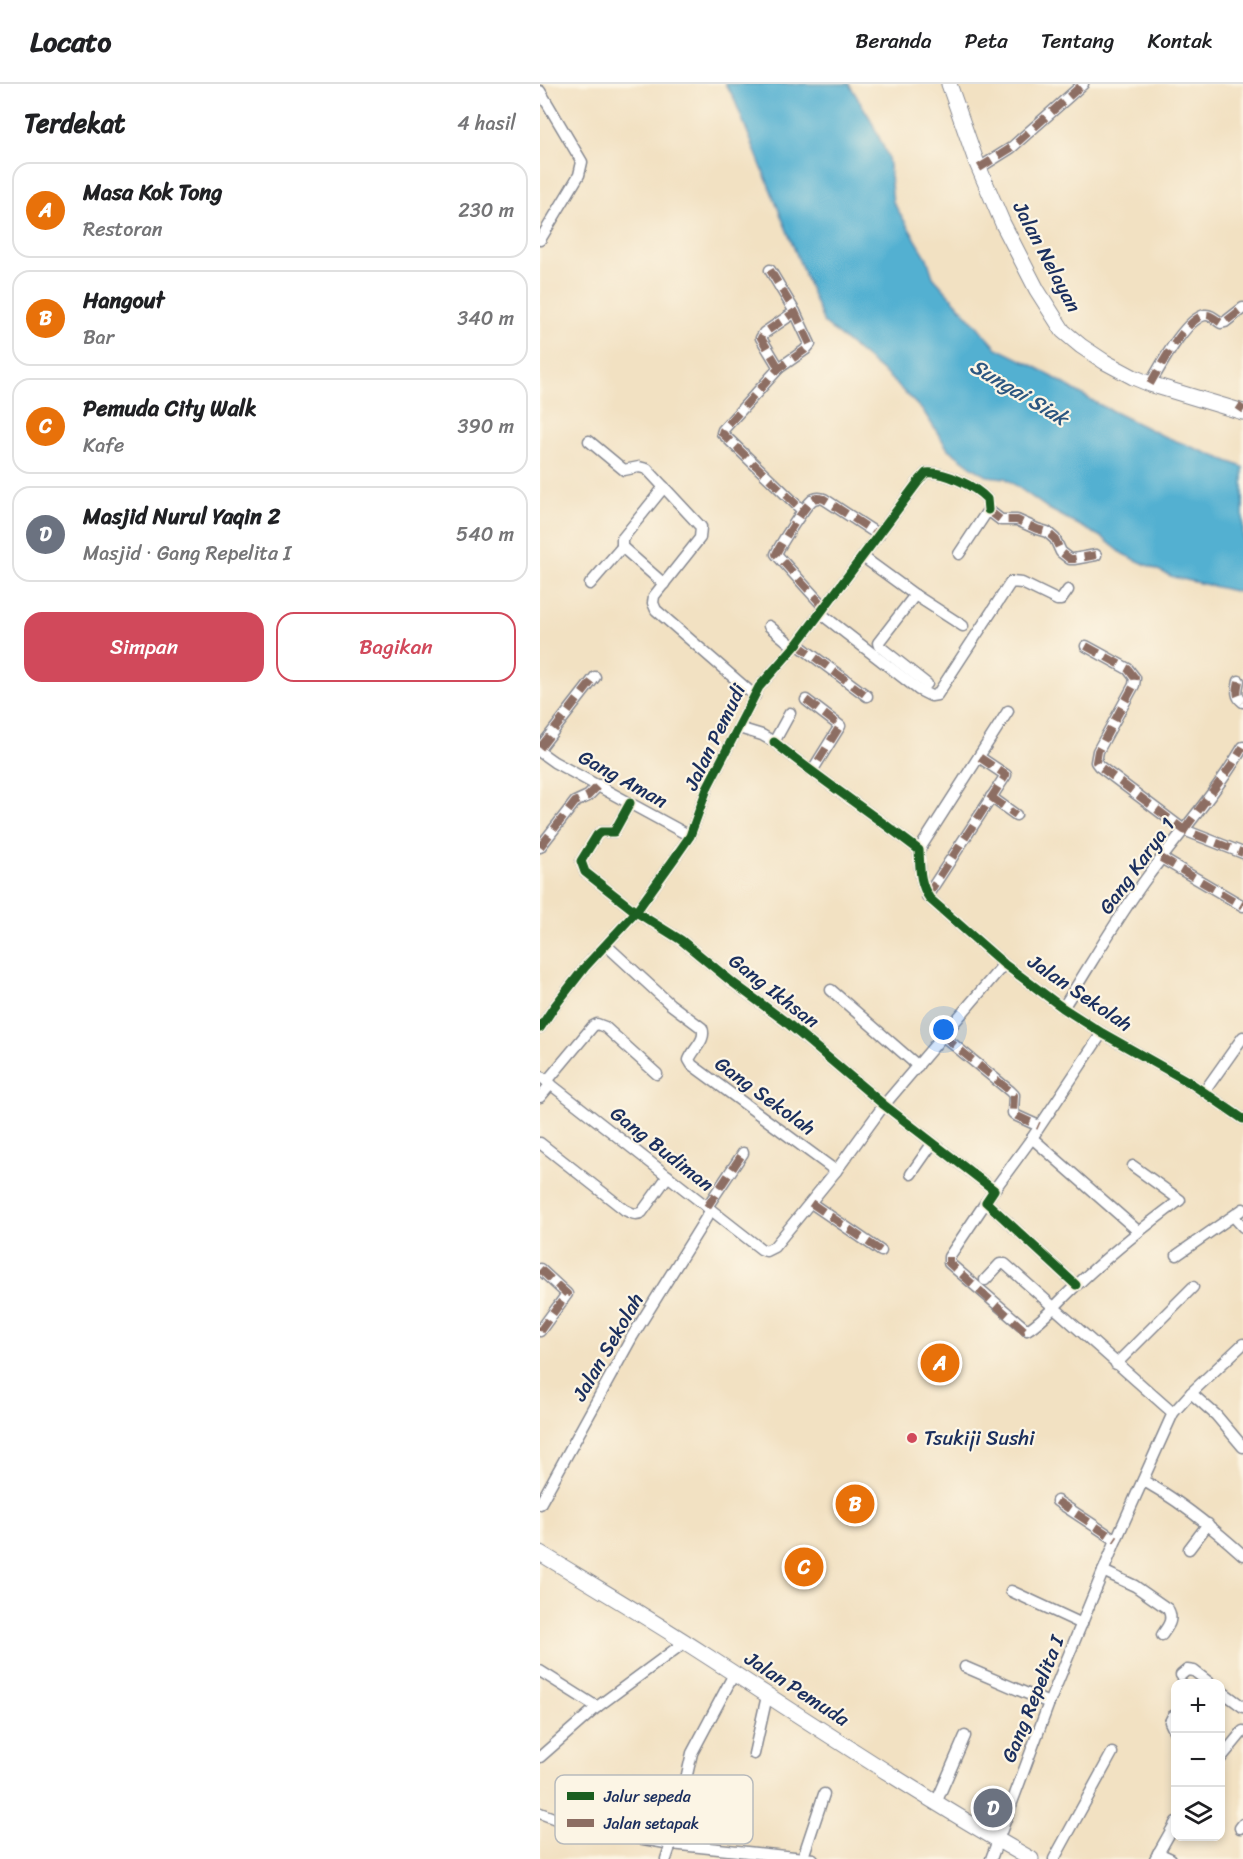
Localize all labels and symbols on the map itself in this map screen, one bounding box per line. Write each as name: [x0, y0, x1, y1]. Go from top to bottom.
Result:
street label: Jalan Nelayan: [1002, 194, 1091, 319]
water label: Sungai Siak: [963, 348, 1078, 438]
street label: Jalan Pemudi: [674, 676, 757, 797]
street label: Gang Aman: [572, 740, 674, 818]
street label: Gang Karya 1: [1090, 810, 1184, 922]
street label: Gang Ikhsan: [721, 944, 827, 1038]
street label: Jalan Sekolah: [1020, 944, 1140, 1041]
your location: [929, 1015, 958, 1044]
street label: Gang Sekolah: [707, 1047, 823, 1145]
street label: Gang Budiman: [602, 1097, 722, 1201]
street label: Jalan Sekolah: [562, 1286, 653, 1409]
pin: A: [920, 1340, 960, 1386]
place label: Tsukiji Sushi: [924, 1421, 1036, 1456]
marker: Tsukiji Sushi: [905, 1431, 919, 1445]
pin: B: [836, 1482, 874, 1526]
pin: C: [784, 1544, 824, 1590]
street label: Gang Repelita I: [992, 1629, 1075, 1768]
street label: Jalan Pemuda: [737, 1641, 857, 1737]
legend: [555, 1775, 753, 1844]
text: Jalur sepeda: [603, 1782, 692, 1811]
pin: D: [974, 1786, 1012, 1830]
text: Jalan setapak: [603, 1809, 699, 1838]

